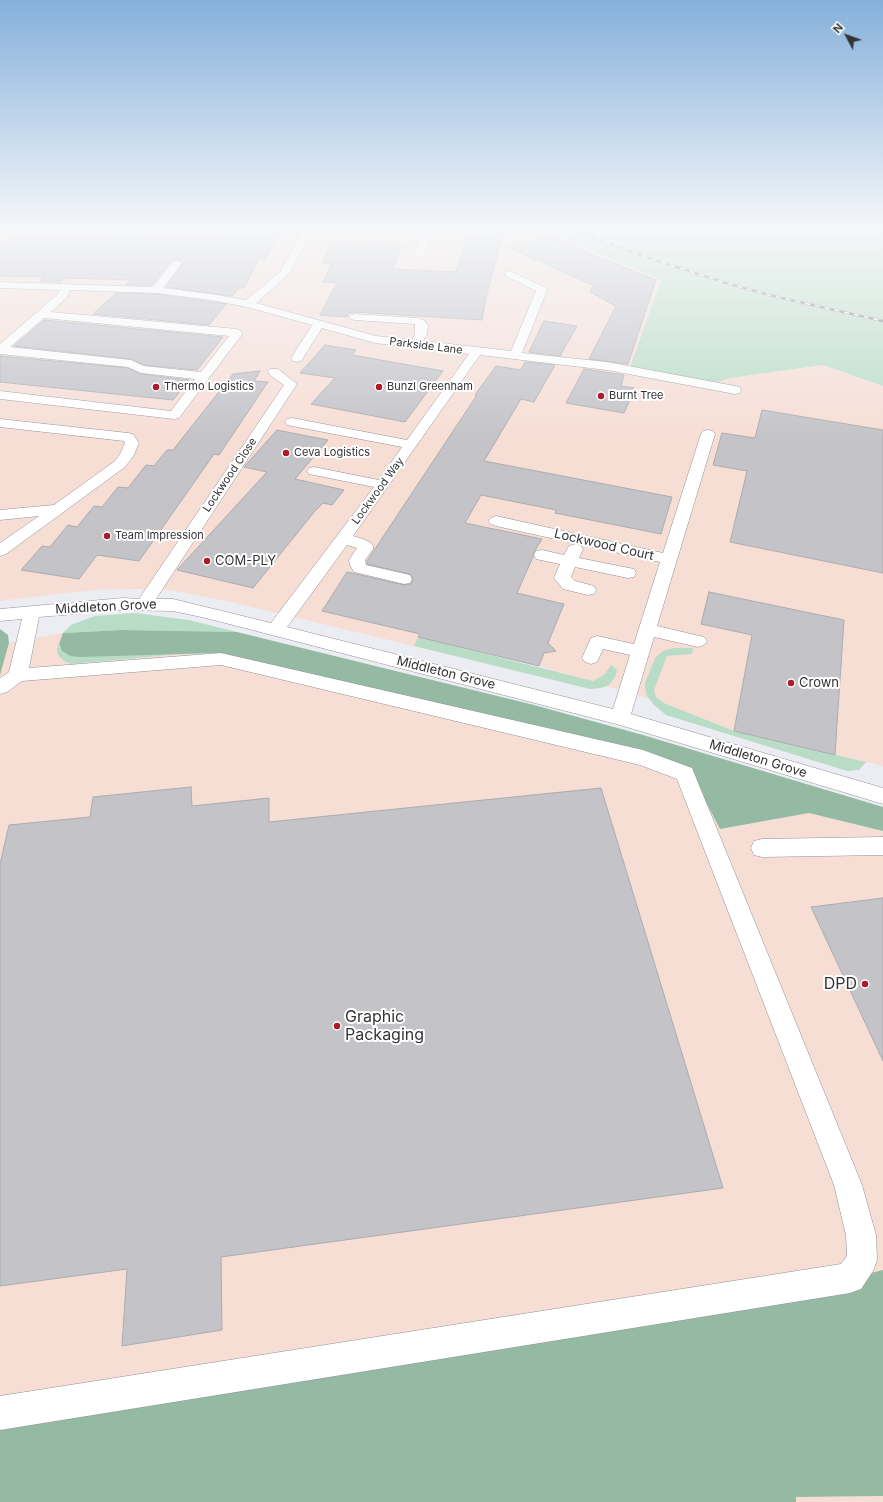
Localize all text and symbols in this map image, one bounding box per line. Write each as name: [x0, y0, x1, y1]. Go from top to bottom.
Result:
north arrow: [827, 16, 867, 56]
text: N: [830, 20, 846, 36]
street label: Parkside Lane: [389, 335, 463, 357]
place label: Thermo Logistics: [164, 380, 254, 394]
place label: Bunzl Greenham: [387, 380, 473, 394]
marker: Thermo Logistics: [151, 382, 161, 392]
marker: Bunzl Greenham: [374, 382, 384, 392]
place label: Burnt Tree: [609, 389, 663, 403]
marker: Burnt Tree: [596, 391, 606, 401]
street label: Lockwood Close: [200, 435, 260, 515]
place label: Ceva Logistics: [294, 446, 370, 460]
marker: Ceva Logistics: [281, 448, 291, 458]
street label: Lockwood Way: [349, 455, 407, 527]
street label: Lockwood Court: [553, 526, 655, 564]
place label: Team Impression: [115, 529, 204, 543]
marker: Team Impression: [102, 531, 112, 541]
place label: COM-PLY: [215, 553, 276, 569]
marker: COM-PLY: [202, 556, 212, 566]
street label: Middleton Grove: [55, 597, 157, 617]
street label: Middleton Grove: [395, 653, 497, 693]
place label: Crown: [799, 675, 839, 691]
marker: Crown: [786, 678, 796, 688]
street label: Middleton Grove: [707, 737, 809, 781]
place label: DPD: [824, 974, 857, 994]
marker: DPD: [860, 979, 870, 989]
place label: Graphic Packaging: [345, 1007, 424, 1045]
marker: Graphic Packaging: [332, 1021, 342, 1031]

